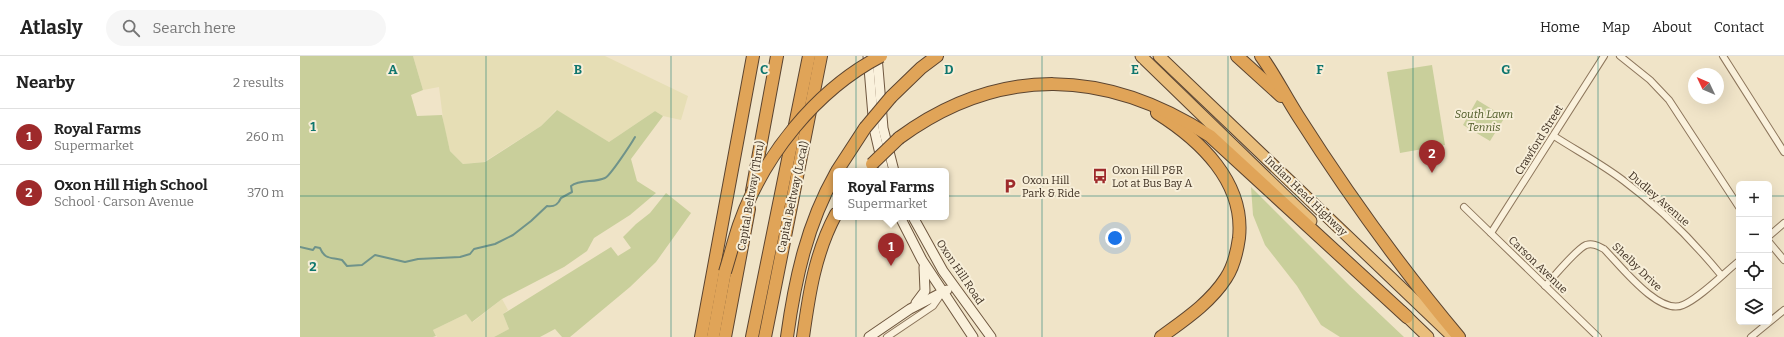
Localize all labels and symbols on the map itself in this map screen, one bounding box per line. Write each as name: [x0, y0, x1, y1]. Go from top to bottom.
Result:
text: A: [388, 62, 398, 77]
text: B: [574, 62, 582, 77]
text: C: [760, 62, 768, 77]
text: D: [944, 62, 954, 77]
text: E: [1131, 62, 1139, 77]
text: F: [1316, 62, 1324, 77]
text: G: [1501, 62, 1511, 77]
north arrow: [1688, 68, 1724, 104]
street label: Crawford Street: [1512, 103, 1566, 177]
park label: South Lawn Tennis: [1455, 108, 1514, 134]
text: 1: [310, 119, 316, 134]
street label: Capital Beltway (Thru): [735, 140, 767, 252]
street label: Capital Beltway (Local): [775, 140, 811, 254]
pin: 2: [1419, 140, 1445, 173]
street label: Indian Head Highway: [1262, 153, 1350, 239]
place label: Oxon Hill P&R Lot at Bus Bay A: [1112, 164, 1192, 190]
bus stop icon: Oxon Hill P&R Lot at Bus Bay A: [1091, 167, 1109, 185]
street label: Dudley Avenue: [1626, 169, 1692, 229]
place label: Oxon Hill Park & Ride: [1022, 174, 1080, 200]
parking icon: Oxon Hill Park & Ride: [1001, 177, 1019, 195]
your location: [1105, 228, 1125, 248]
pin: 1: [878, 233, 904, 266]
street label: Carson Avenue: [1506, 234, 1570, 296]
street label: Oxon Hill Road: [933, 237, 987, 307]
street label: Shelby Drive: [1609, 240, 1665, 294]
text: 2: [309, 259, 317, 274]

